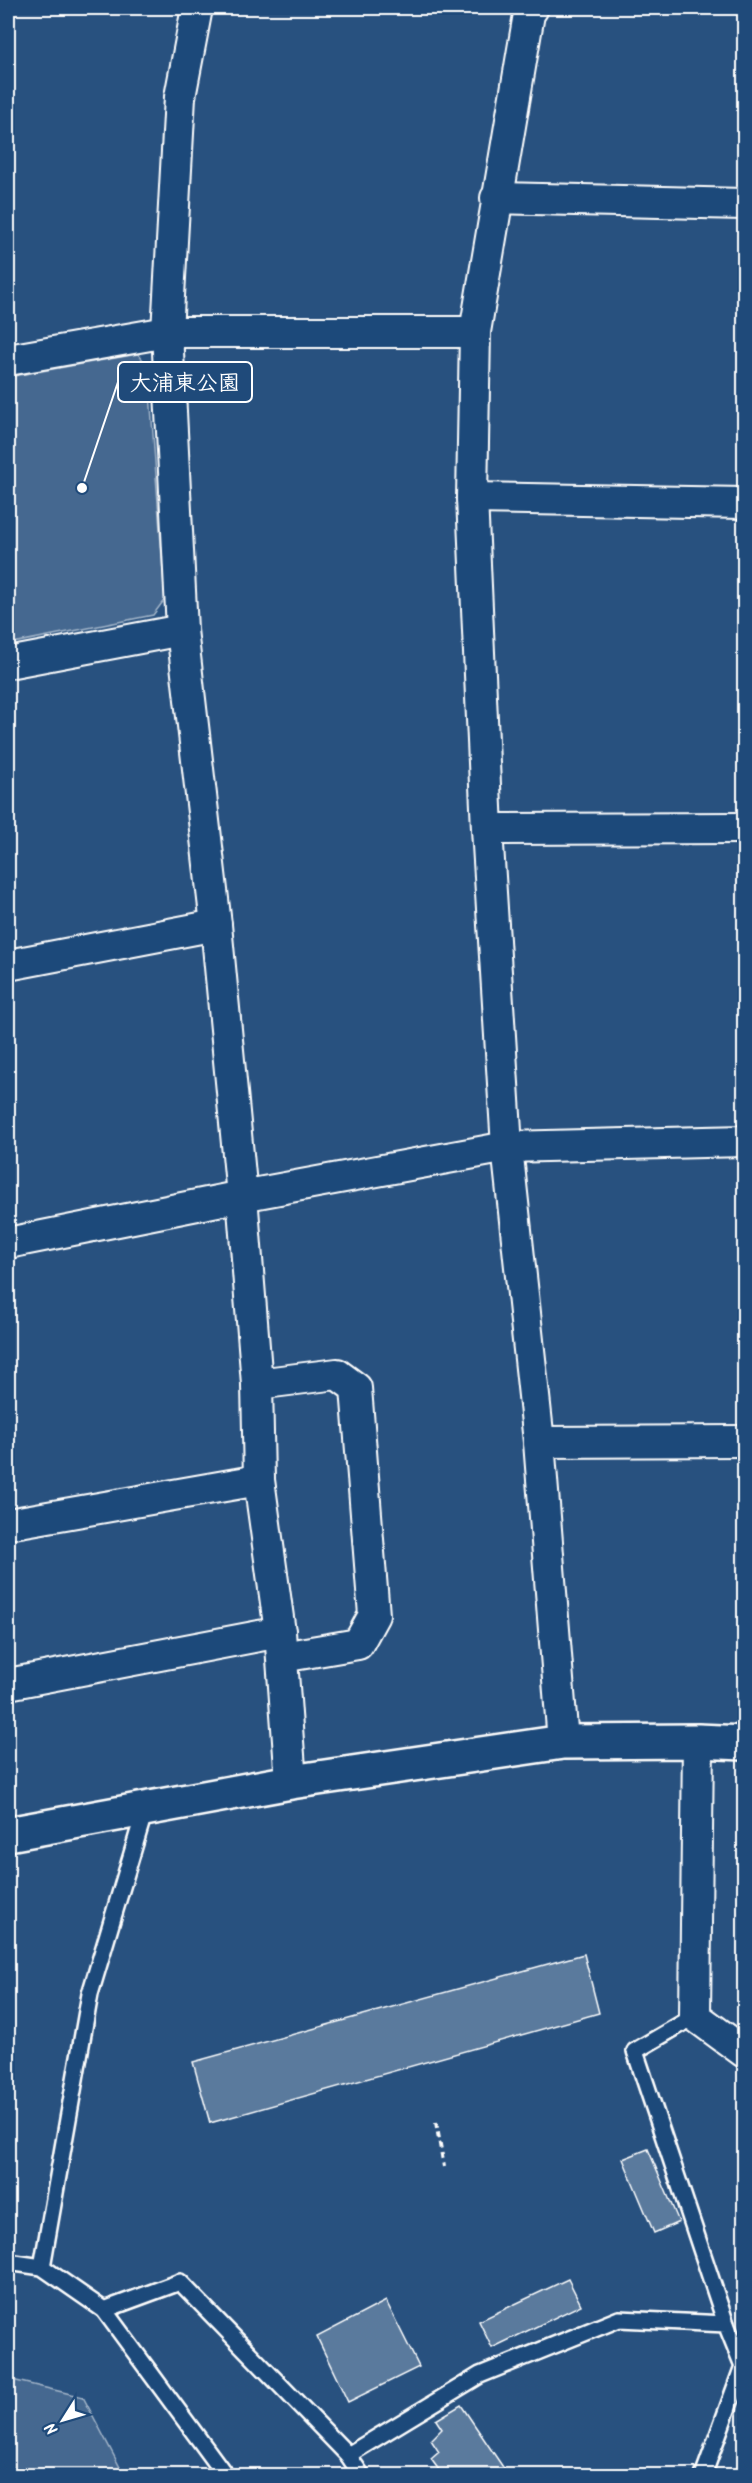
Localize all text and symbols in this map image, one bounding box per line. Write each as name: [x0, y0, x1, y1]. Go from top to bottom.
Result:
callout: 大浦東公園: [118, 362, 252, 402]
text: 大浦東公園: [130, 367, 240, 402]
north arrow: [33, 2390, 93, 2450]
text: N: [39, 2417, 65, 2440]

